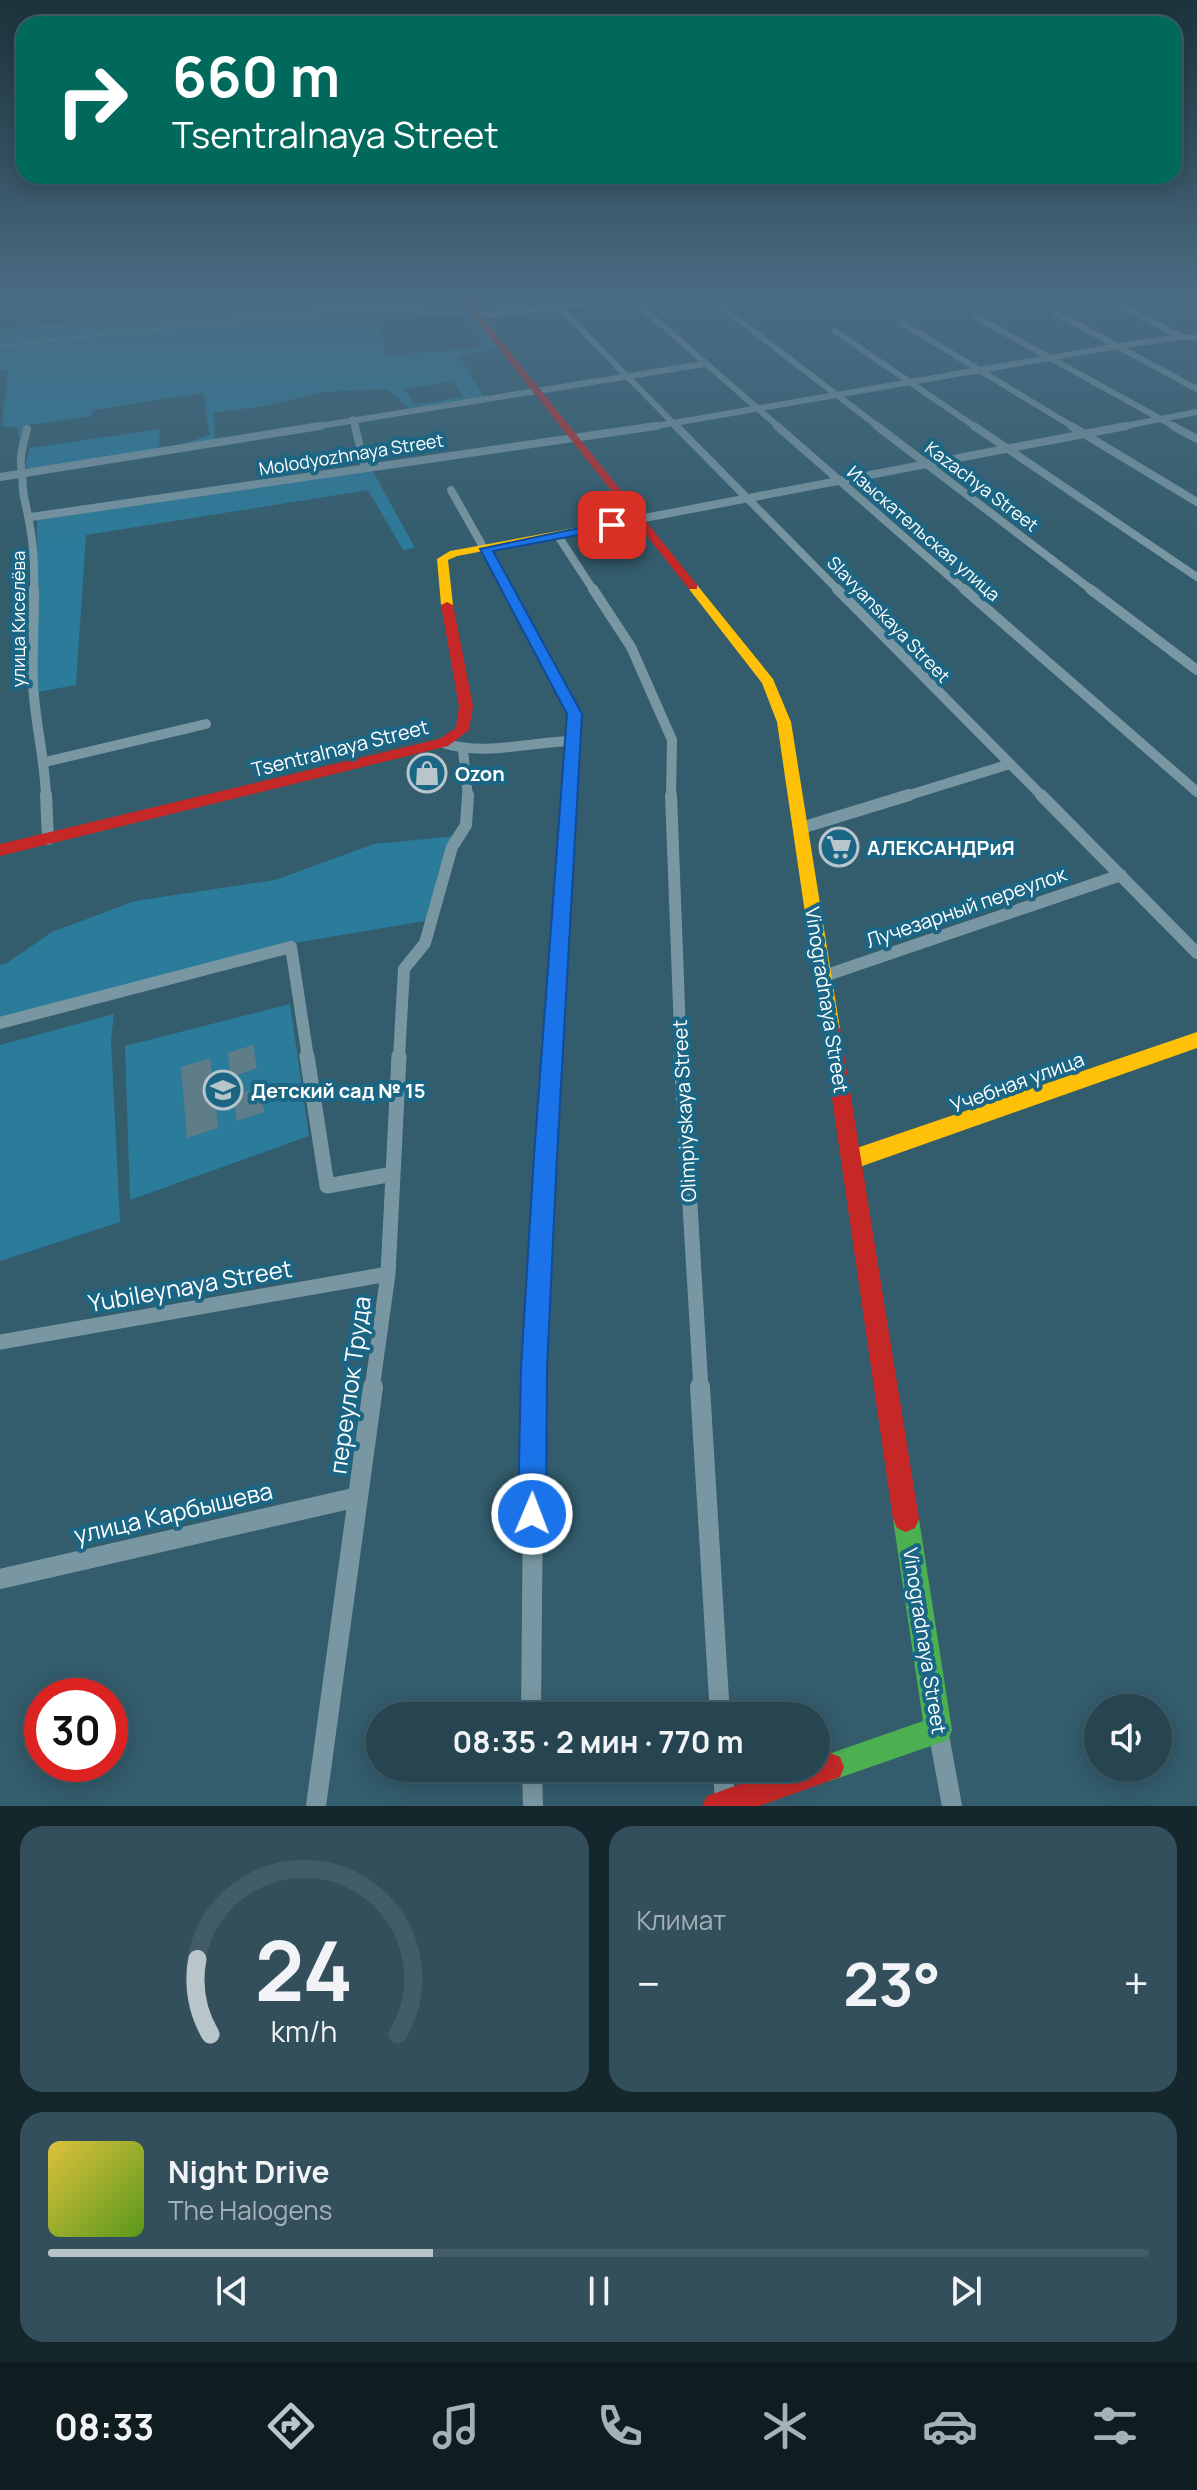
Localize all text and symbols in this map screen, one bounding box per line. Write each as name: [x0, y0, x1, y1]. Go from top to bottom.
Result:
text: 660 m: [172, 37, 340, 114]
icon: right: [40, 48, 144, 152]
text: Tsentralnaya Street: [172, 110, 499, 159]
street label: Molodyozhnaya Street: [257, 428, 445, 480]
street label: Kazachya Street: [920, 436, 1044, 536]
street label: Изыскательская улица: [842, 460, 1006, 606]
pin: [578, 491, 646, 559]
icon: arrive: [590, 503, 634, 547]
street label: улица Киселёва: [6, 551, 30, 687]
street label: Slavyanskaya Street: [822, 551, 956, 687]
street label: Tsentralnaya Street: [249, 713, 431, 783]
shop icon: Ozon: [406, 752, 448, 794]
place label: Ozon: [455, 760, 505, 787]
supermarket icon: АЛЕКСАНДРиЯ: [818, 826, 860, 868]
place label: АЛЕКСАНДРиЯ: [867, 834, 1015, 861]
street label: Лучезарный переулок: [862, 860, 1071, 954]
street label: Vinogradnaya Street: [799, 905, 855, 1095]
street label: Olimpiyskaya Street: [666, 1019, 702, 1203]
street label: Учебная улица: [946, 1045, 1088, 1119]
school or university icon: Детский сад № 15: [202, 1069, 244, 1111]
place label: Детский сад № 15: [251, 1077, 425, 1104]
street label: Yubileynaya Street: [86, 1251, 294, 1319]
street label: переулок Труда: [320, 1294, 378, 1476]
position arrow: [490, 1472, 574, 1556]
street label: улица Карбышева: [70, 1473, 276, 1551]
street label: Vinogradnaya Street: [897, 1546, 953, 1736]
speed limit sign: 30: [24, 1678, 128, 1782]
map controls: [1084, 1694, 1172, 1782]
button: sound: [1084, 1694, 1172, 1782]
text: 08:35 · 2 мин · 770 m: [453, 1721, 743, 1762]
text: Климат: [637, 1902, 726, 1938]
text: 24: [255, 1912, 354, 2026]
text: 23°: [843, 1942, 941, 2024]
text: −: [637, 1953, 660, 2013]
text: +: [1124, 1953, 1149, 2013]
text: km/h: [271, 2012, 337, 2051]
text: Night Drive: [168, 2151, 330, 2192]
text: The Halogens: [168, 2192, 332, 2228]
icon: previous: [210, 2269, 254, 2313]
icon: pause: [577, 2269, 621, 2313]
icon: next: [944, 2269, 988, 2313]
icon: directions: [263, 2398, 319, 2454]
icon: music: [428, 2398, 484, 2454]
icon: phone: [592, 2398, 648, 2454]
icon: climate: [757, 2398, 813, 2454]
icon: car: [922, 2398, 978, 2454]
icon: filters: [1087, 2398, 1143, 2454]
text: 08:33: [54, 2402, 154, 2451]

